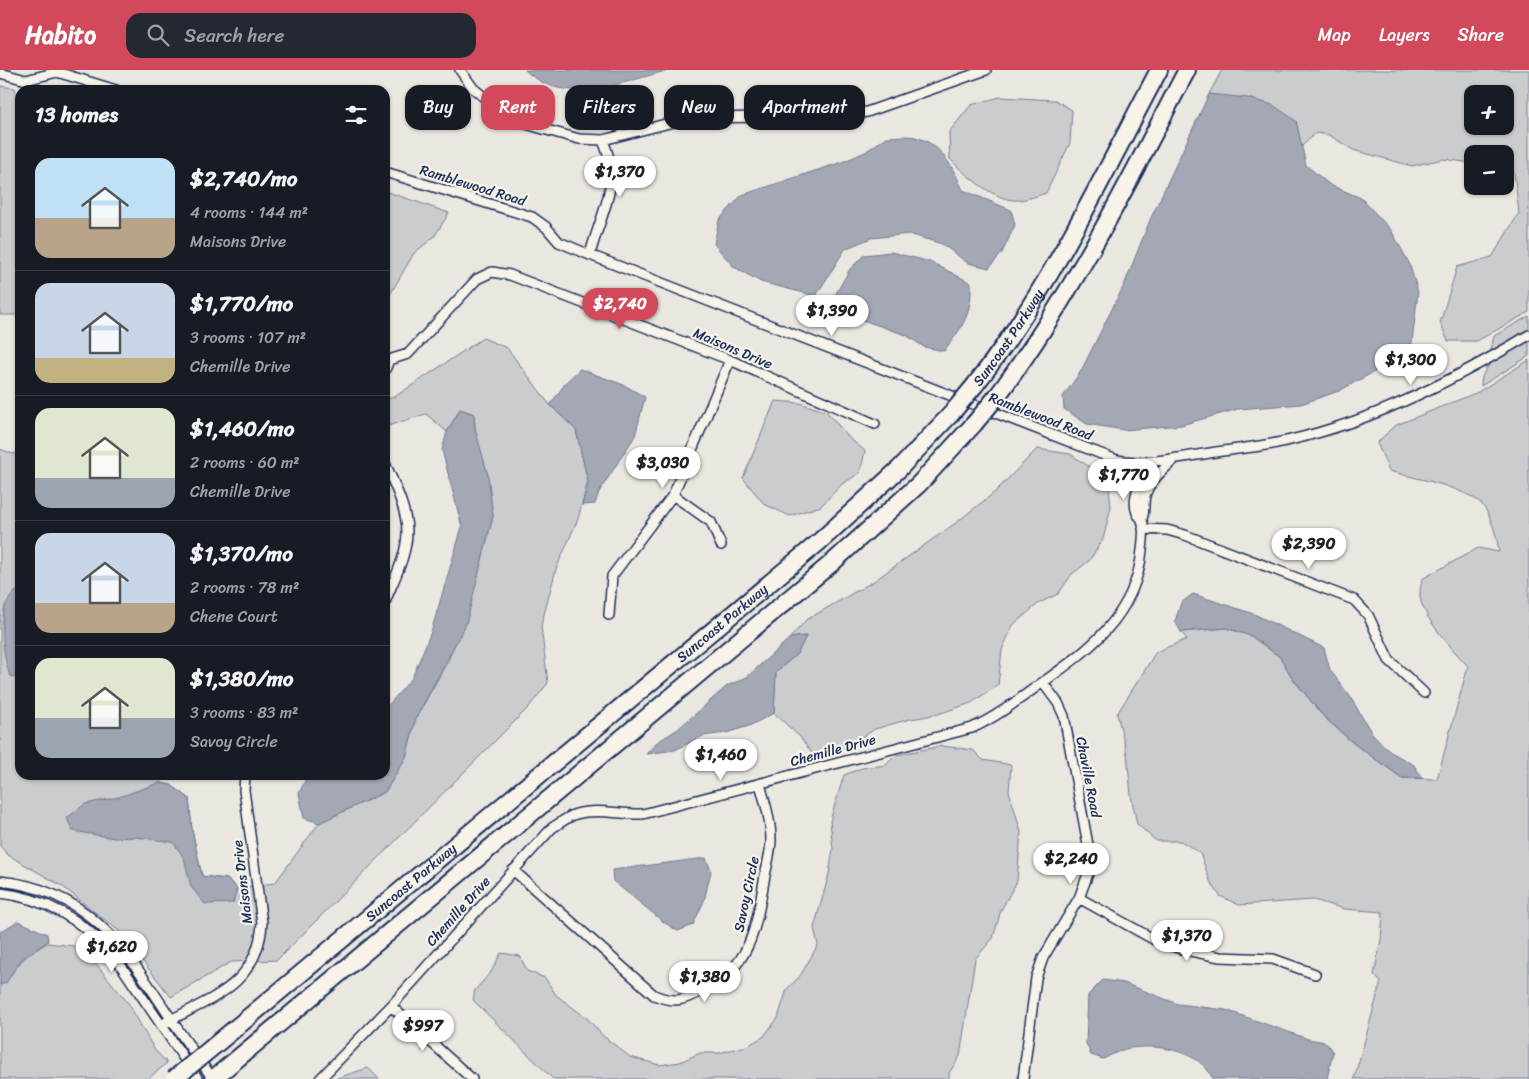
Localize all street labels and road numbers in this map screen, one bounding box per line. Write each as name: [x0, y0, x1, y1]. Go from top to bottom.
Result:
street label: Ramblewood Road: [417, 157, 531, 214]
street label: Suncoast Parkway: [966, 284, 1051, 392]
street label: Maisons Drive: [689, 320, 776, 376]
street label: Ramblewood Road: [985, 385, 1098, 448]
street label: Suncoast Parkway: [671, 577, 774, 669]
street label: Chemille Drive: [787, 727, 879, 774]
street label: Chaville Road: [1068, 735, 1109, 821]
street label: Suncoast Parkway: [360, 836, 463, 928]
street label: Maisons Drive: [225, 839, 260, 925]
street label: Savoy Circle: [726, 854, 767, 934]
street label: Chemille Drive: [420, 870, 497, 952]

